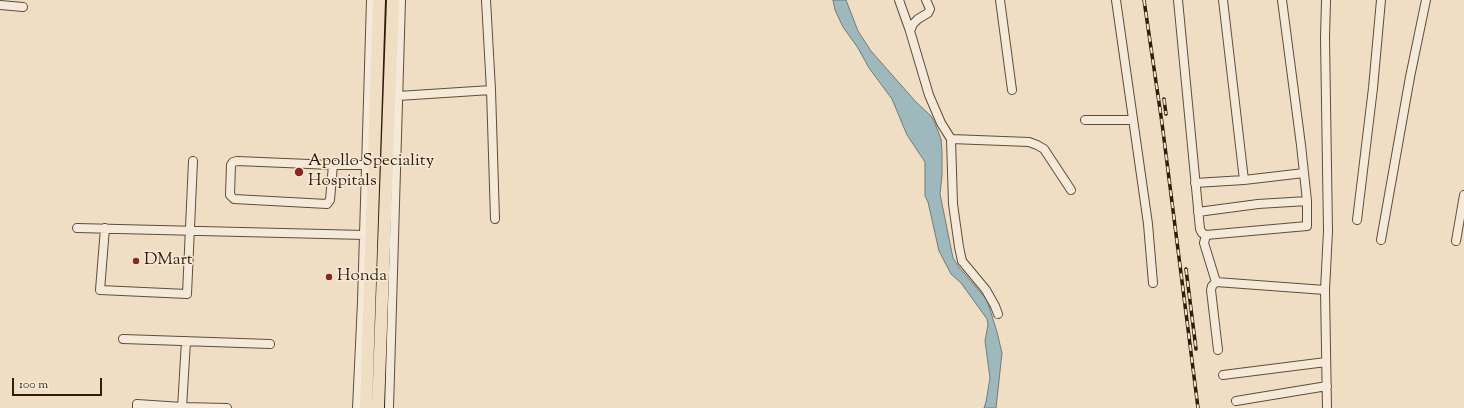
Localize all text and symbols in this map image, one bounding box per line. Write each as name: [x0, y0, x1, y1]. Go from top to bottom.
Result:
place label: Apollo Speciality Hospitals: [308, 152, 434, 192]
marker: Apollo Speciality Hospitals: [293, 166, 305, 178]
place label: DMart: [144, 251, 193, 271]
marker: DMart: [131, 256, 141, 266]
place label: Honda: [337, 267, 387, 287]
marker: Honda: [324, 272, 334, 282]
scale bar: [14, 370, 104, 396]
text: 100 m: [19, 376, 48, 394]

